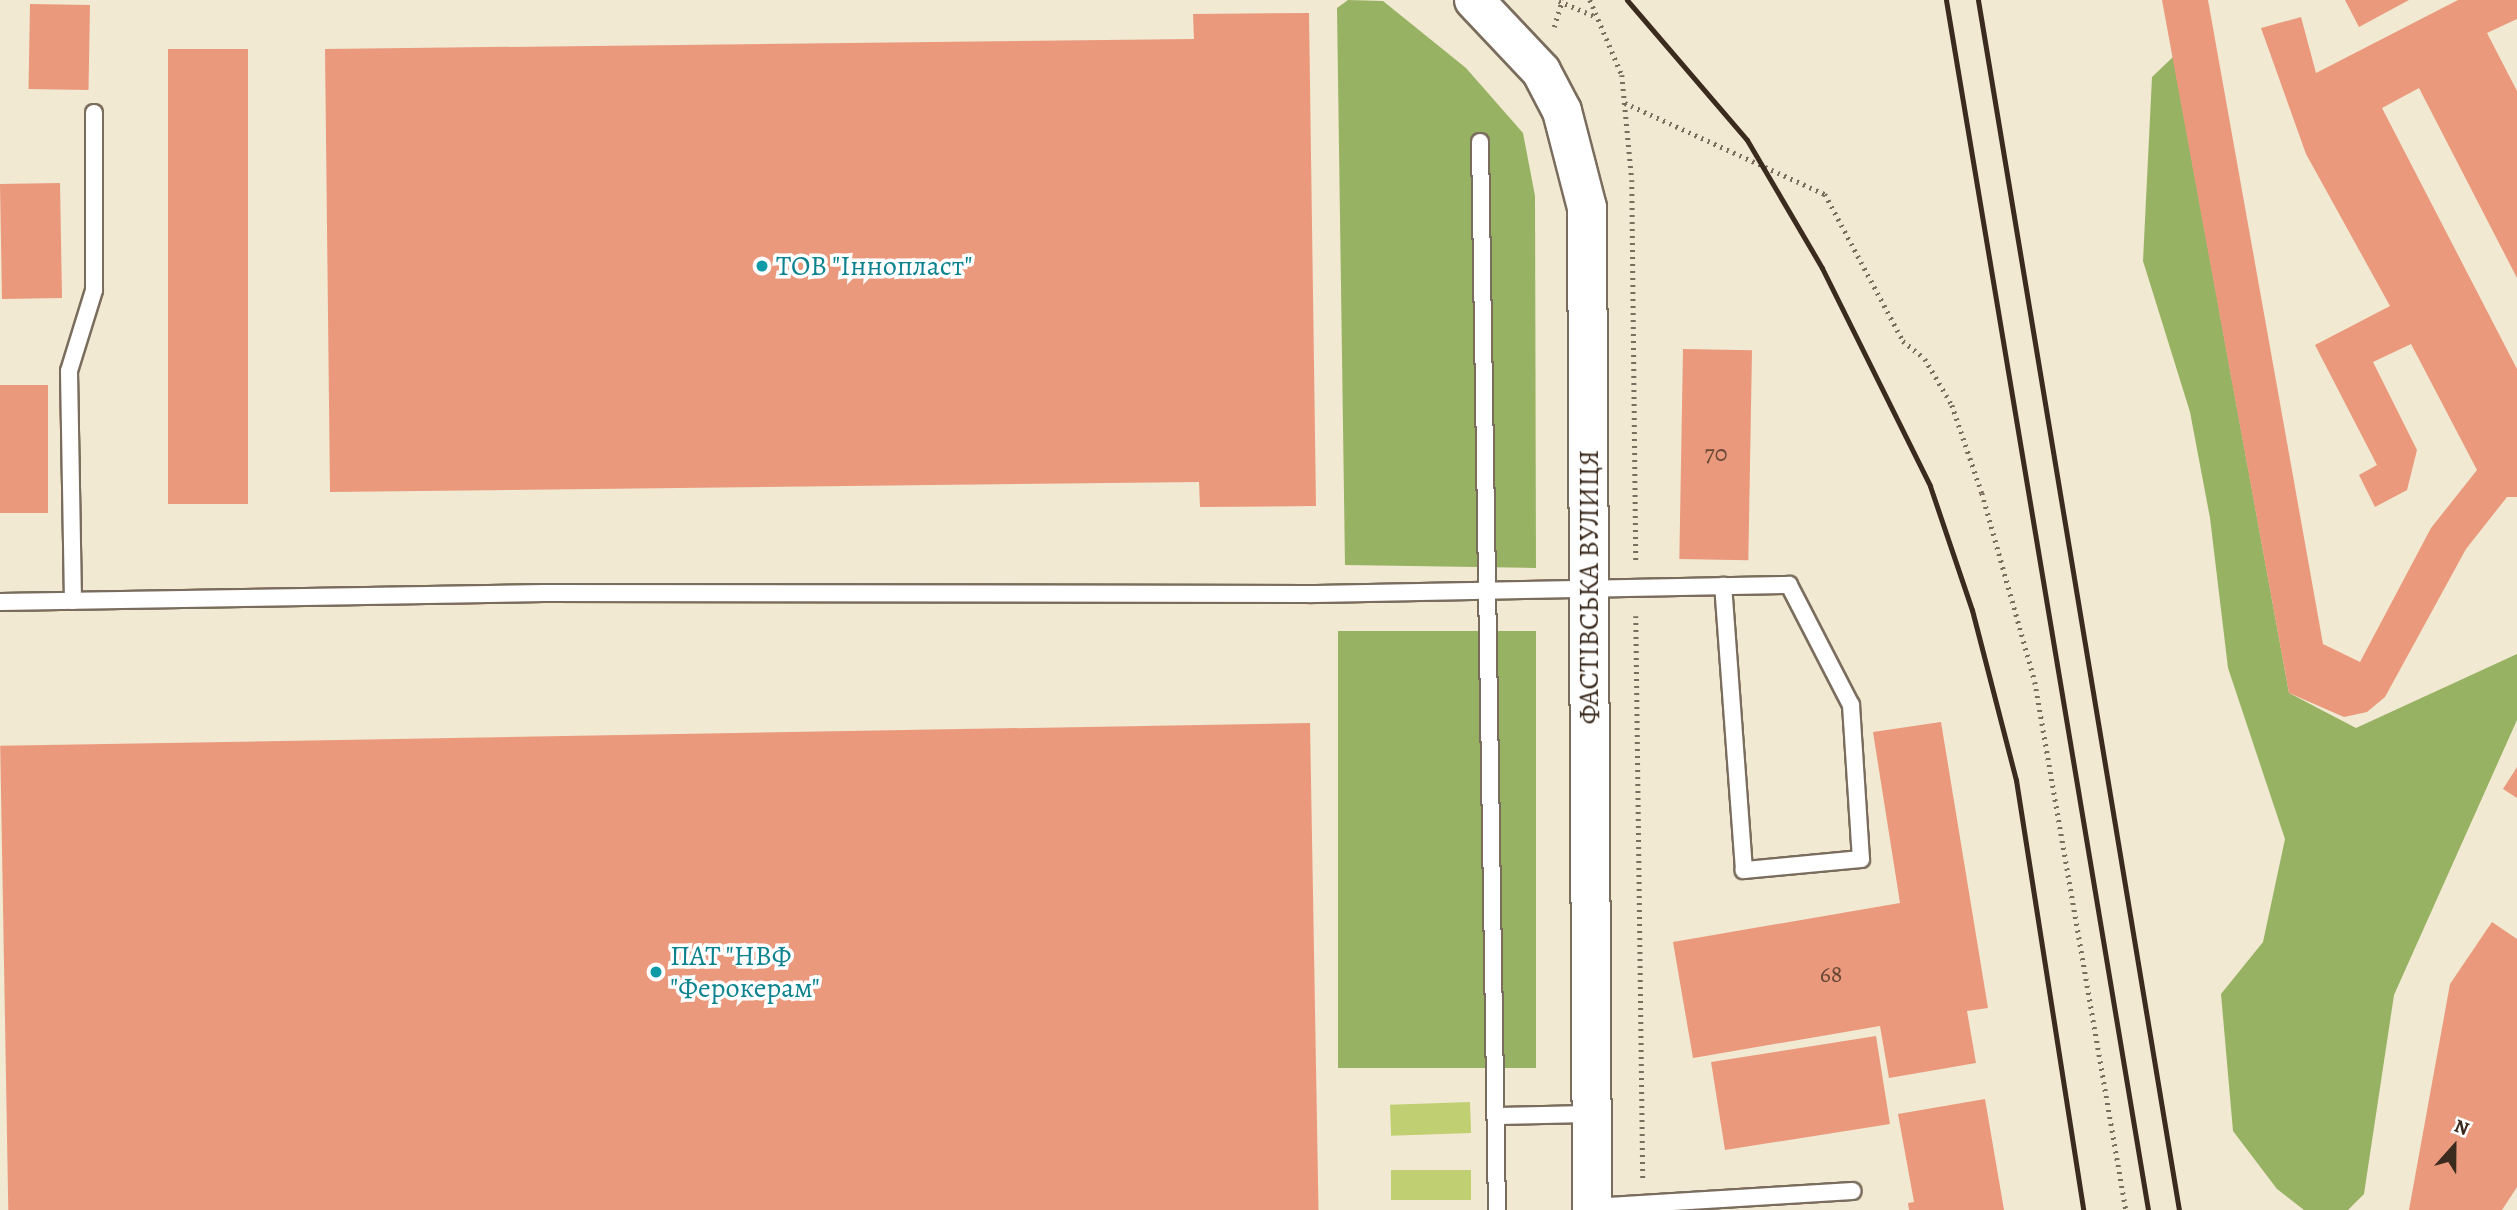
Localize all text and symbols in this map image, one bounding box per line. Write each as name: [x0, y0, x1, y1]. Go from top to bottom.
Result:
place label: ТОВ "Іннопласт": [776, 249, 973, 283]
marker: ТОВ "Іннопласт": [754, 258, 770, 274]
house number: 70: [1705, 440, 1727, 468]
street label: ФАСТІВСЬКА ВУЛИЦЯ: [1572, 450, 1606, 724]
place label: ПАТ "НВФ "Ферокерам": [670, 939, 820, 1005]
house number: 68: [1820, 961, 1842, 989]
marker: ПАТ "НВФ "Ферокерам": [648, 964, 664, 980]
north arrow: [2419, 1112, 2489, 1182]
text: N: [2450, 1113, 2473, 1142]

